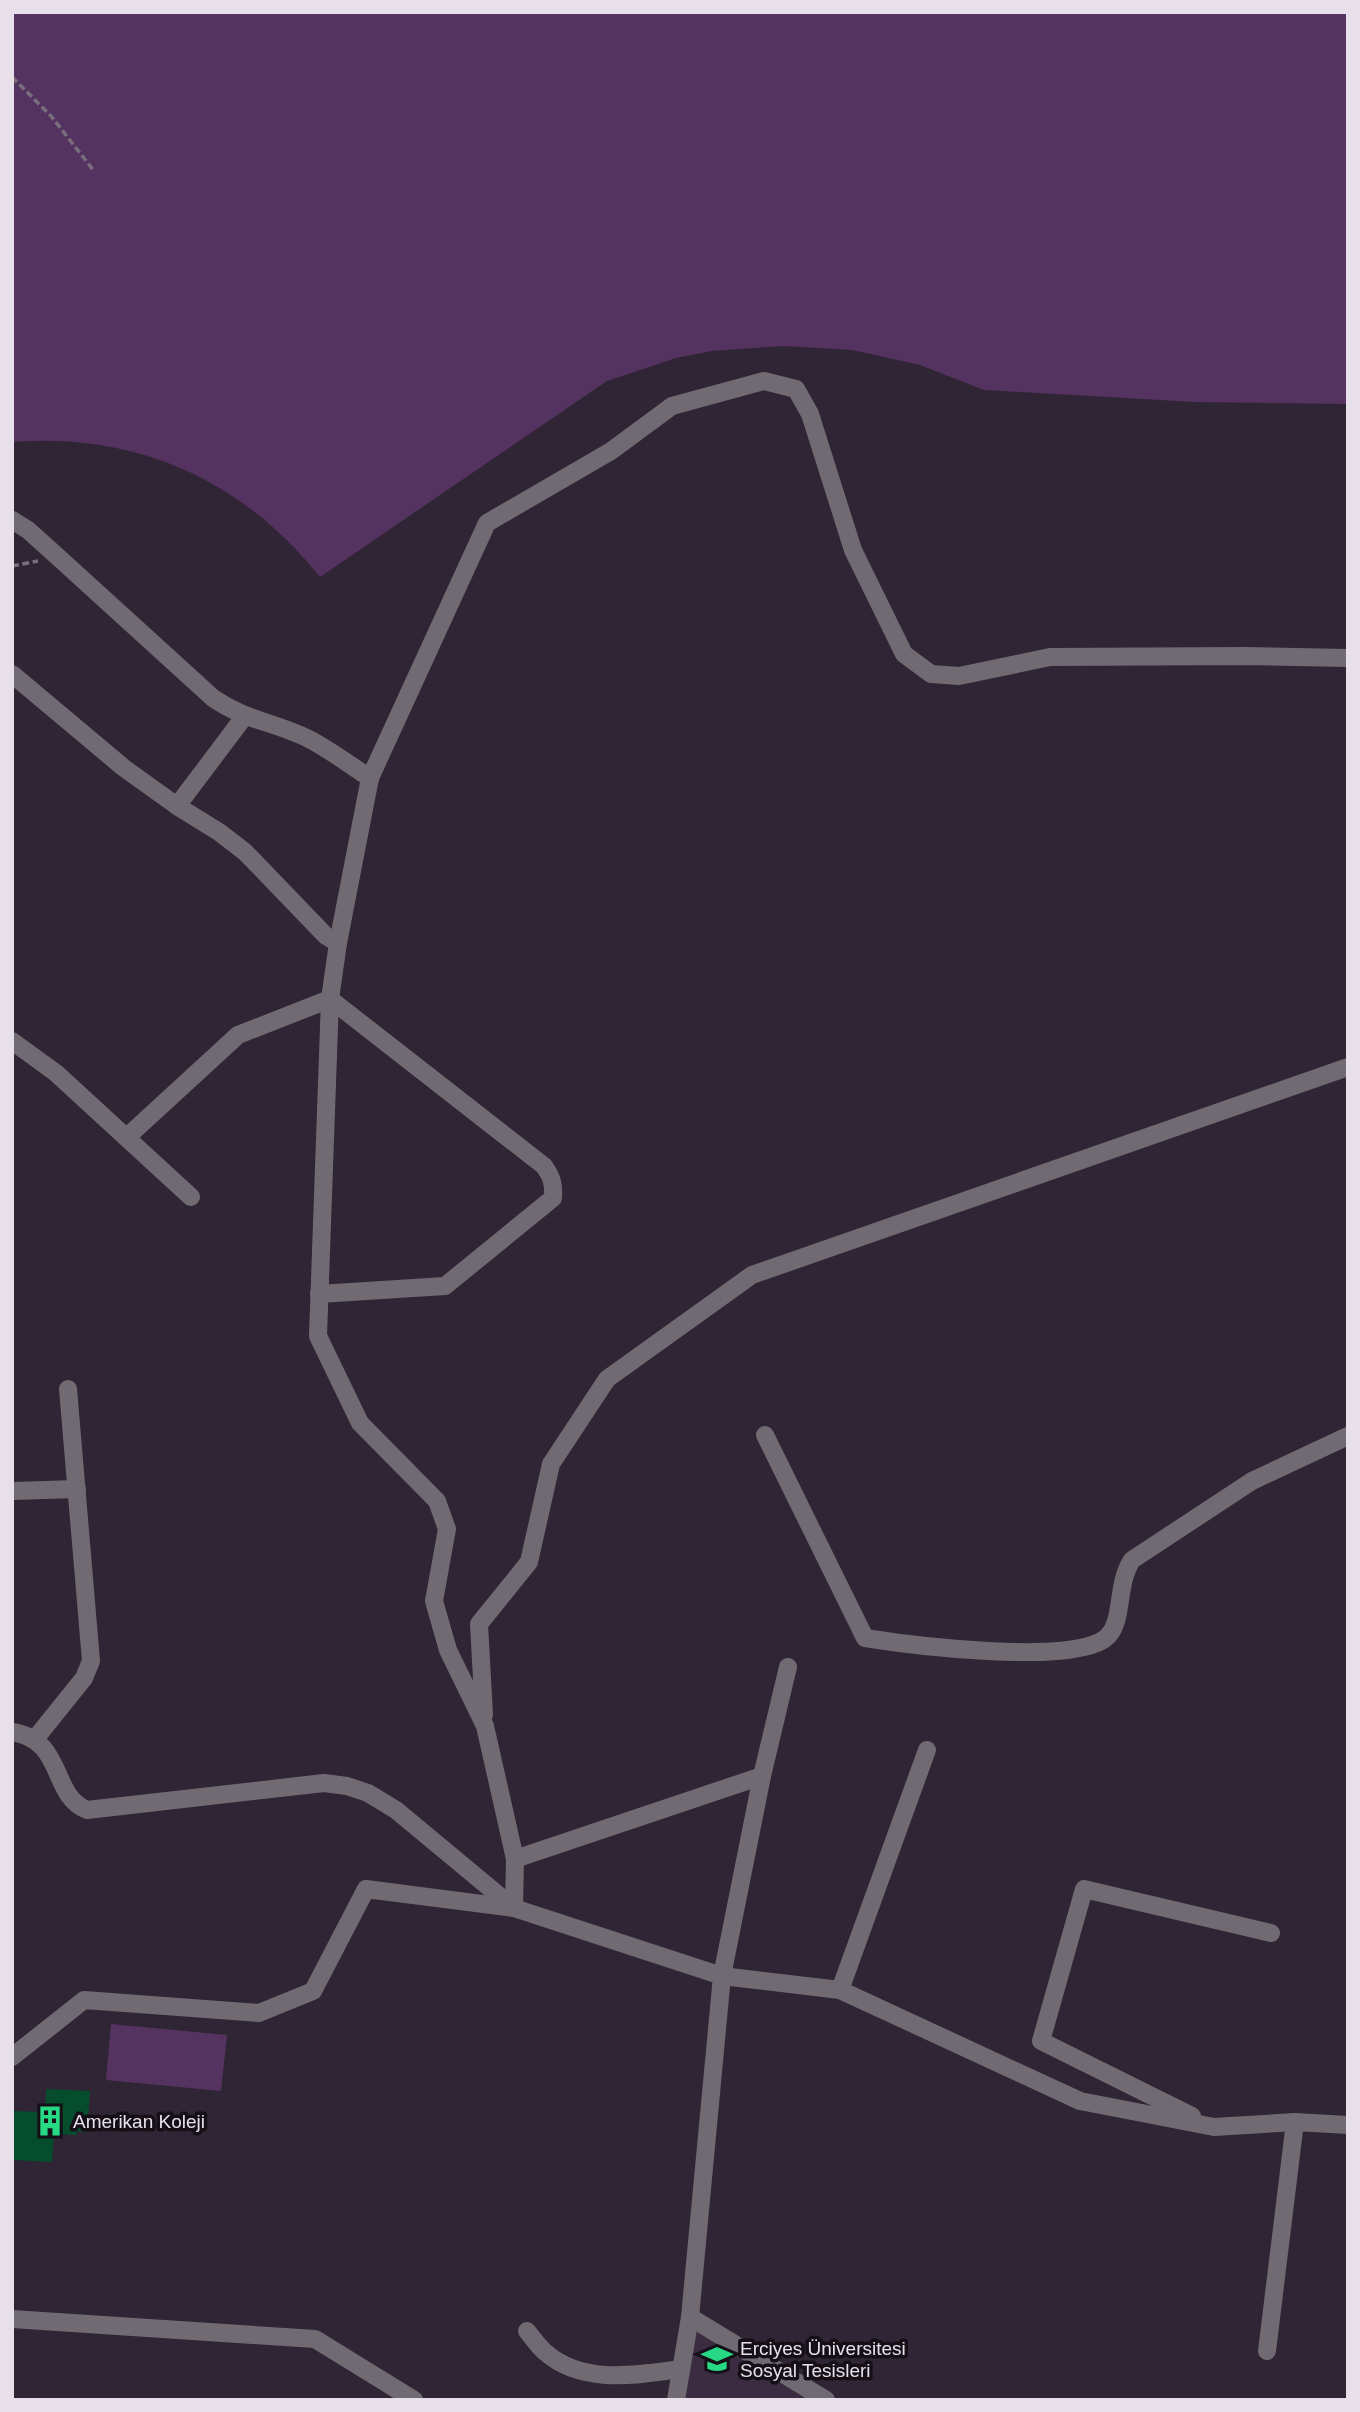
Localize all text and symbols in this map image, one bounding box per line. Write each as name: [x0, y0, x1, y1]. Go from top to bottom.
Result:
building icon: Amerikan Koleji: [33, 2104, 67, 2138]
place label: Amerikan Koleji: [73, 2111, 205, 2132]
place label: Erciyes Üniversitesi Sosyal Tesisleri: [740, 2338, 906, 2381]
school or university icon: Erciyes Üniversitesi Sosyal Tesisleri: [700, 2342, 734, 2376]

